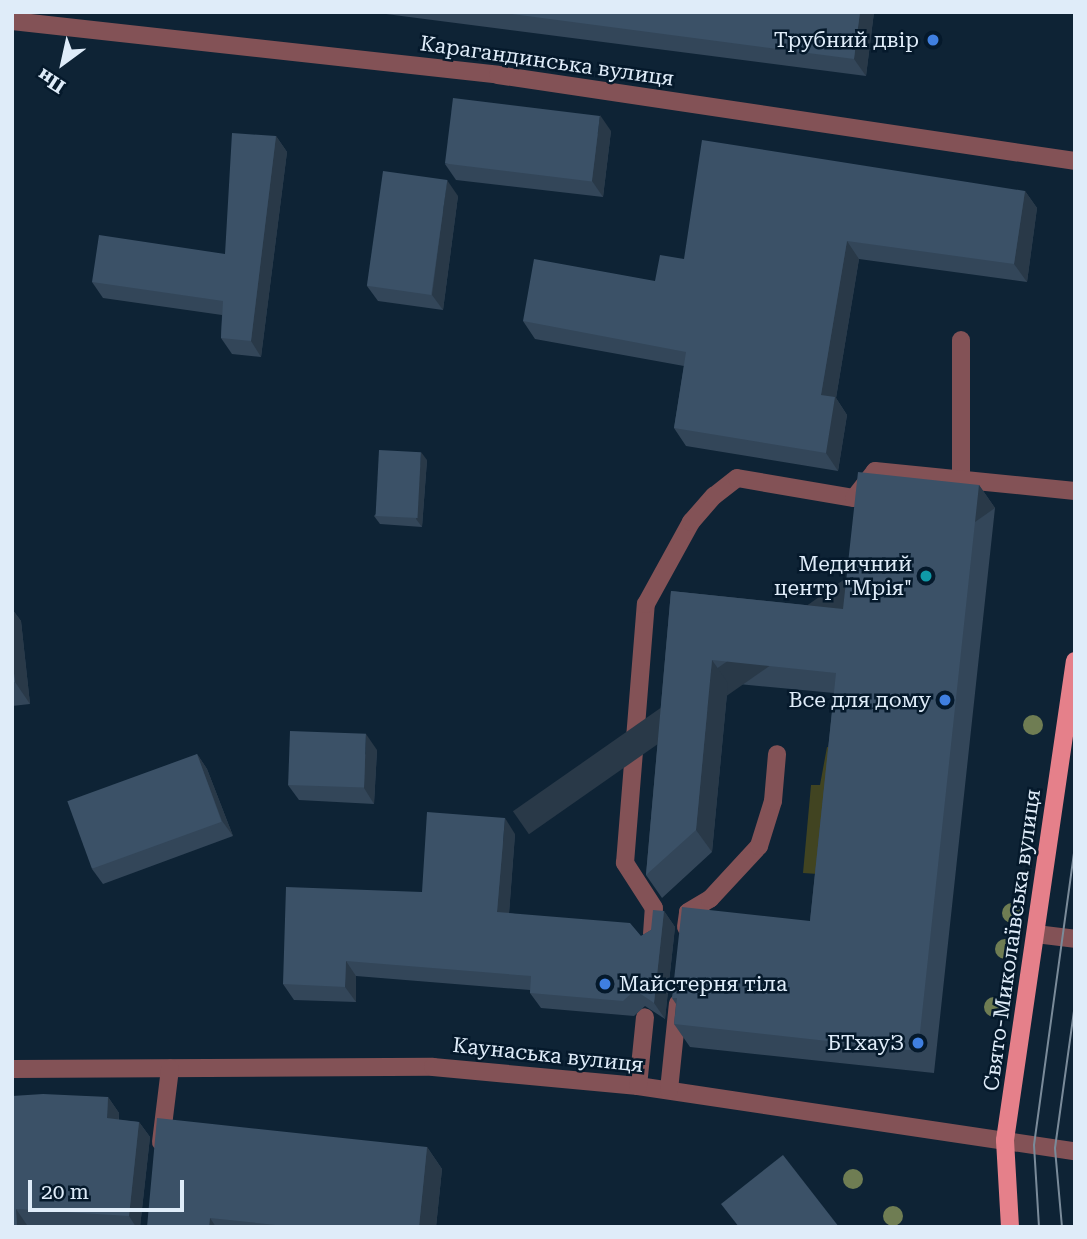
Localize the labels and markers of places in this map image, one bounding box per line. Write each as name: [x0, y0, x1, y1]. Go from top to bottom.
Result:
place label: Трубний двір: [774, 27, 919, 53]
marker: Трубний двір: [925, 32, 941, 48]
place label: Медичний центр "Мрія": [774, 551, 912, 601]
marker: Медичний центр "Мрія": [918, 568, 934, 584]
place label: Все для дому: [788, 687, 931, 713]
marker: Все для дому: [937, 692, 953, 708]
place label: Майстерня тіла: [619, 971, 787, 997]
marker: Майстерня тіла: [597, 976, 613, 992]
place label: БТхауЗ: [827, 1030, 904, 1056]
marker: БТхауЗ: [910, 1035, 926, 1051]

